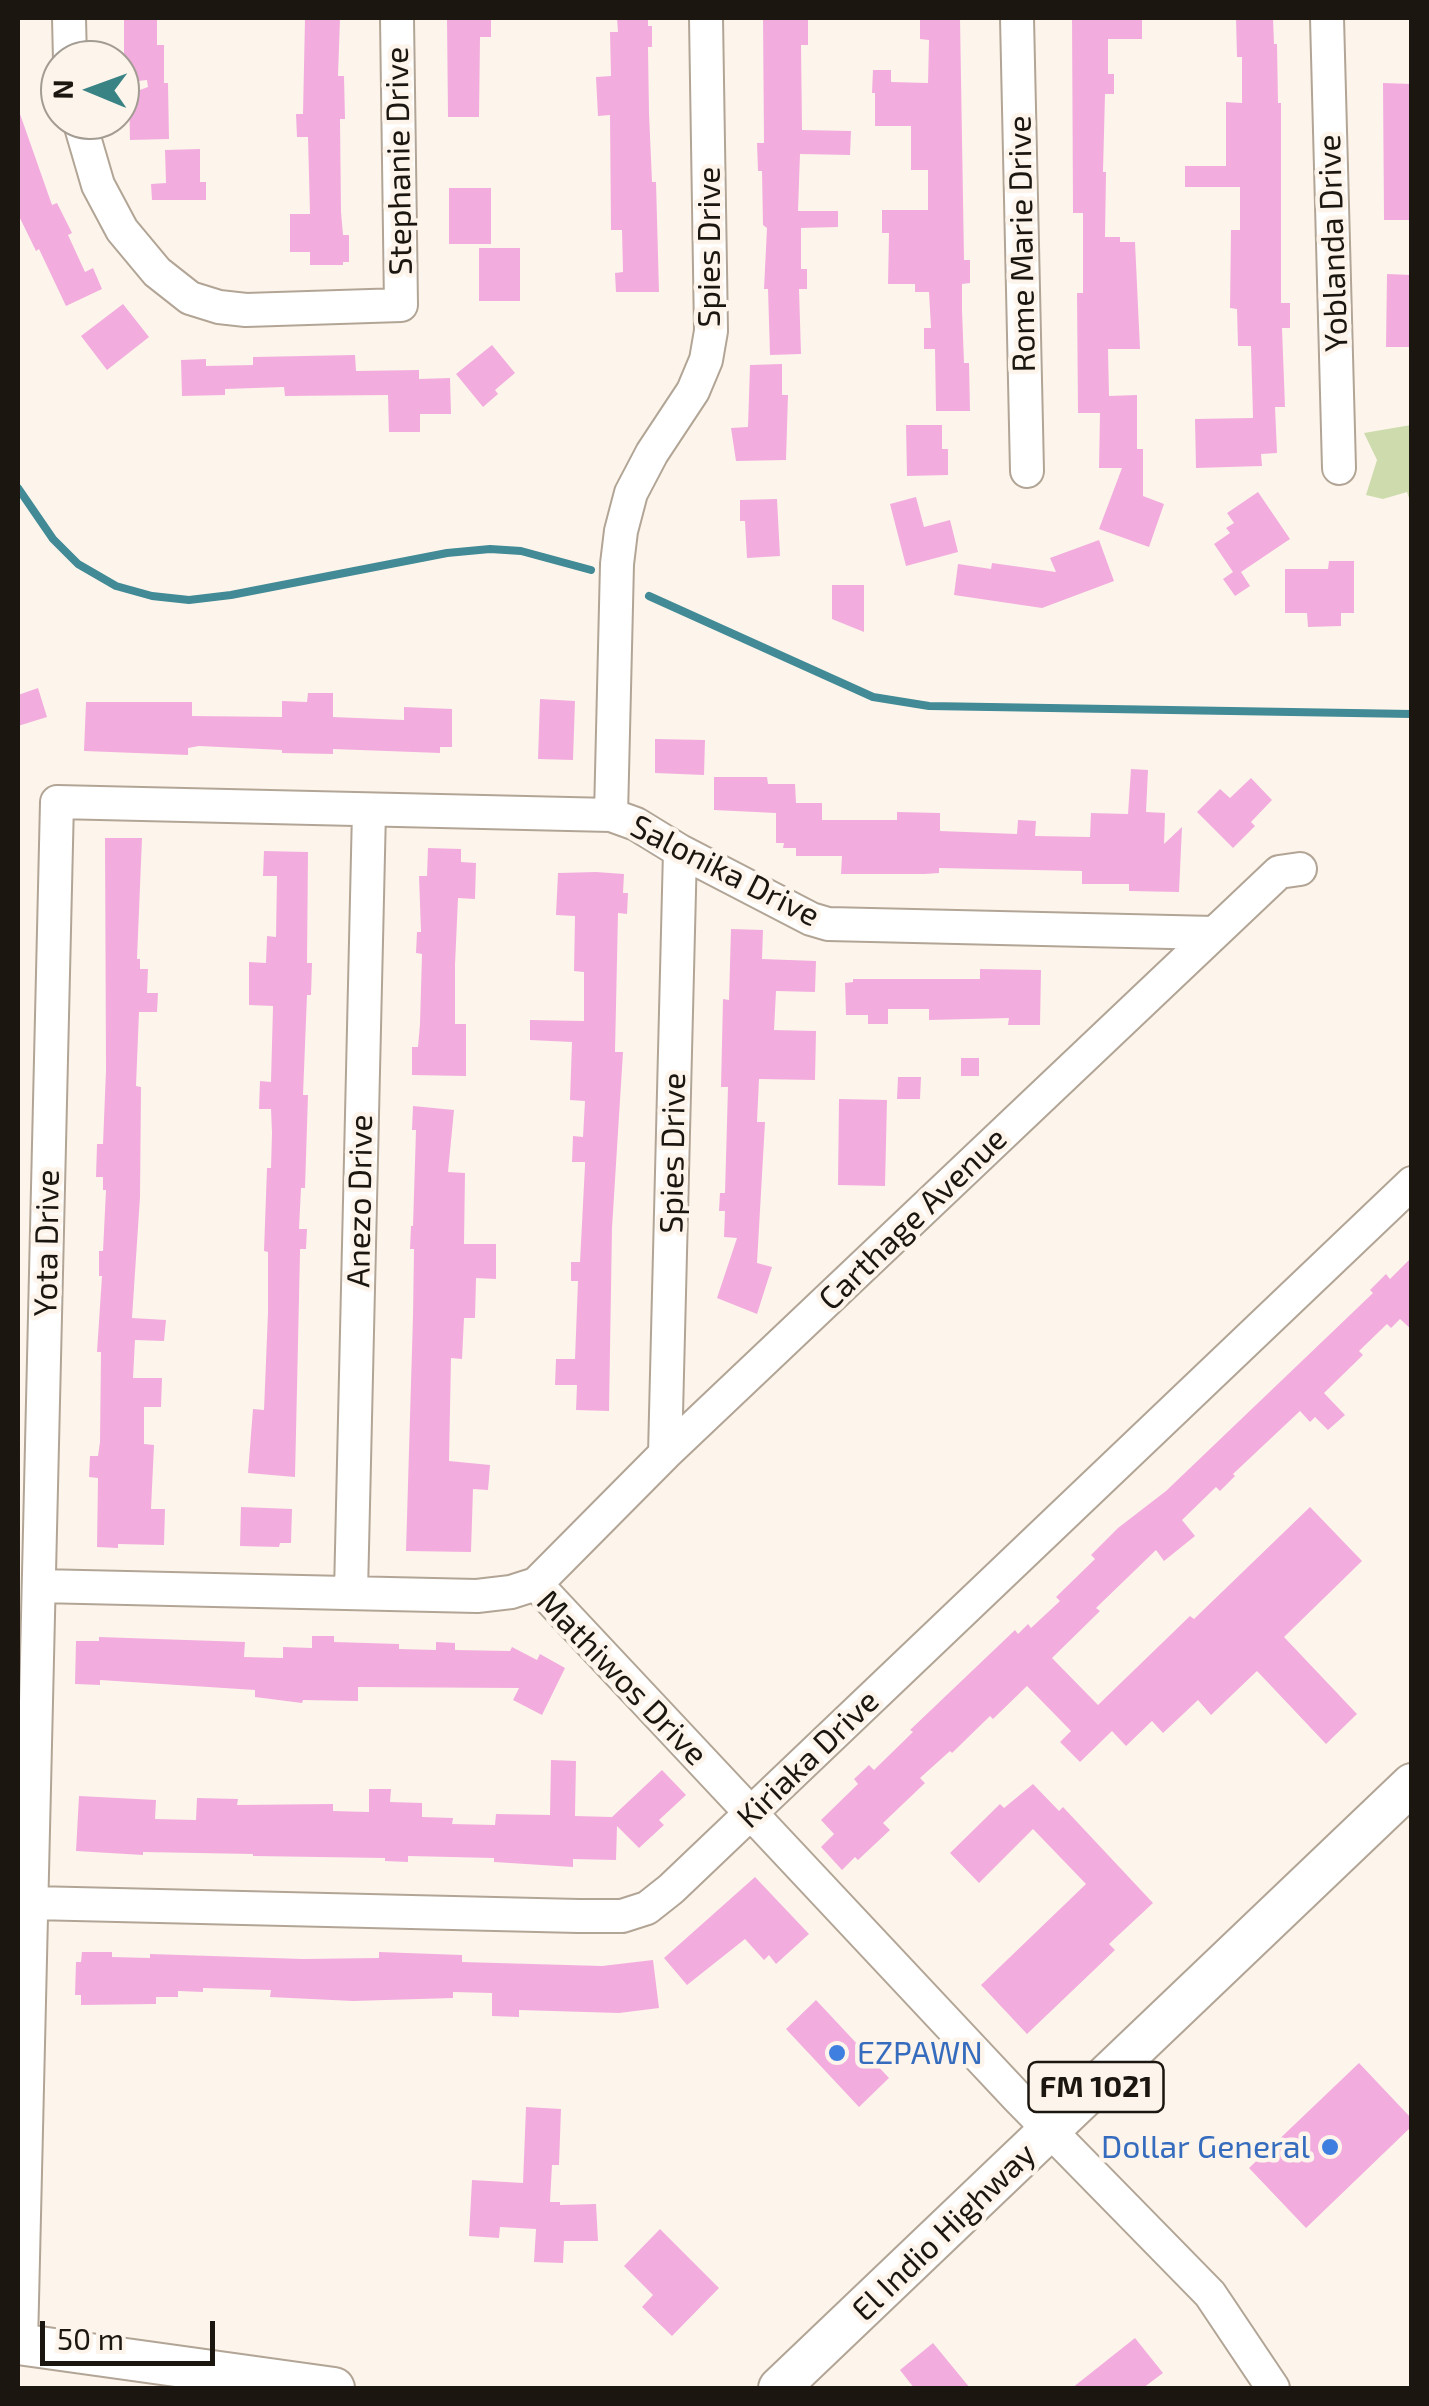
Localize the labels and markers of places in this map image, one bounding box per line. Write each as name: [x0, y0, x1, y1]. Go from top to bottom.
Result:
place label: EZPAWN: [857, 2034, 983, 2072]
marker: EZPAWN: [826, 2042, 848, 2064]
place label: Dollar General: [1101, 2128, 1310, 2166]
marker: Dollar General: [1319, 2136, 1341, 2158]

